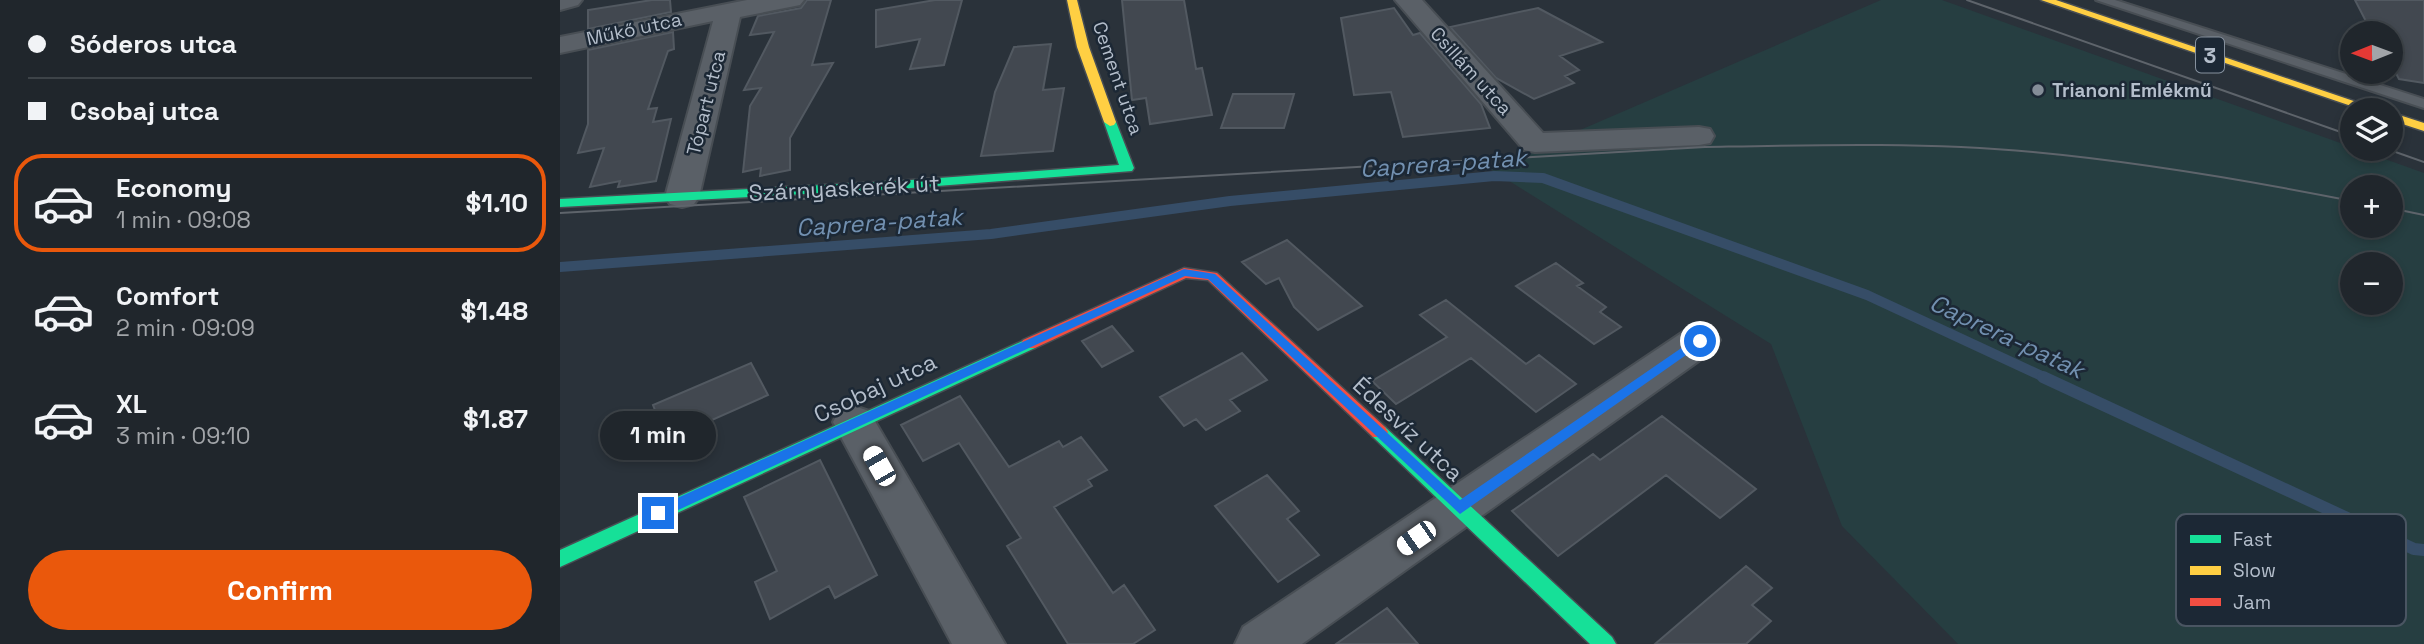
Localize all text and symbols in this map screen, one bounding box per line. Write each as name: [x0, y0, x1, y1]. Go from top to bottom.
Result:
street label: Műkő utca: [584, 7, 684, 51]
street label: Cement utca: [1087, 18, 1149, 138]
north arrow: [2340, 21, 2403, 84]
map controls: [2340, 21, 2403, 315]
street label: Csillám utca: [1425, 22, 1517, 121]
text: Sóderos utca: [70, 27, 237, 61]
road number: 3: [2196, 38, 2224, 72]
street label: Tópart utca: [681, 48, 731, 158]
place label: Trianoni Emlékmű: [2052, 78, 2212, 103]
marker: Trianoni Emlékmű: [2030, 82, 2046, 98]
text: Csobaj utca: [70, 94, 219, 128]
button: layers: [2340, 98, 2403, 161]
water label: Caprera-patak: [1359, 142, 1530, 184]
street label: Szárnyaskerék út: [748, 168, 940, 208]
text: Economy: [116, 171, 232, 205]
icon: car: [32, 172, 95, 235]
button: +: [2340, 175, 2403, 238]
text: $1.10: [465, 186, 528, 220]
water label: Caprera-patak: [795, 201, 966, 243]
text: 1 min · 09:08: [116, 205, 251, 235]
button: −: [2340, 252, 2403, 315]
text: Comfort: [116, 279, 219, 313]
icon: car: [32, 280, 95, 343]
water label: Caprera-patak: [1925, 287, 2092, 387]
text: $1.48: [461, 294, 528, 328]
text: 2 min · 09:09: [116, 313, 255, 343]
route start: [1684, 325, 1716, 357]
street label: Csobaj utca: [809, 347, 941, 429]
street label: Édesvíz utca: [1346, 370, 1470, 488]
text: XL: [116, 387, 147, 421]
icon: car: [32, 388, 95, 451]
text: $1.87: [463, 402, 528, 436]
callout: 1 min: [600, 412, 716, 461]
text: 1 min: [630, 420, 686, 450]
text: 3 min · 09:10: [116, 421, 250, 451]
car: [860, 443, 899, 489]
route end: [642, 497, 674, 529]
legend: [2176, 514, 2406, 626]
car: [1393, 517, 1440, 559]
text: Fast: [2233, 527, 2273, 552]
button: Confirm: [28, 550, 532, 630]
text: Slow: [2233, 558, 2276, 583]
text: Jam: [2233, 590, 2271, 615]

